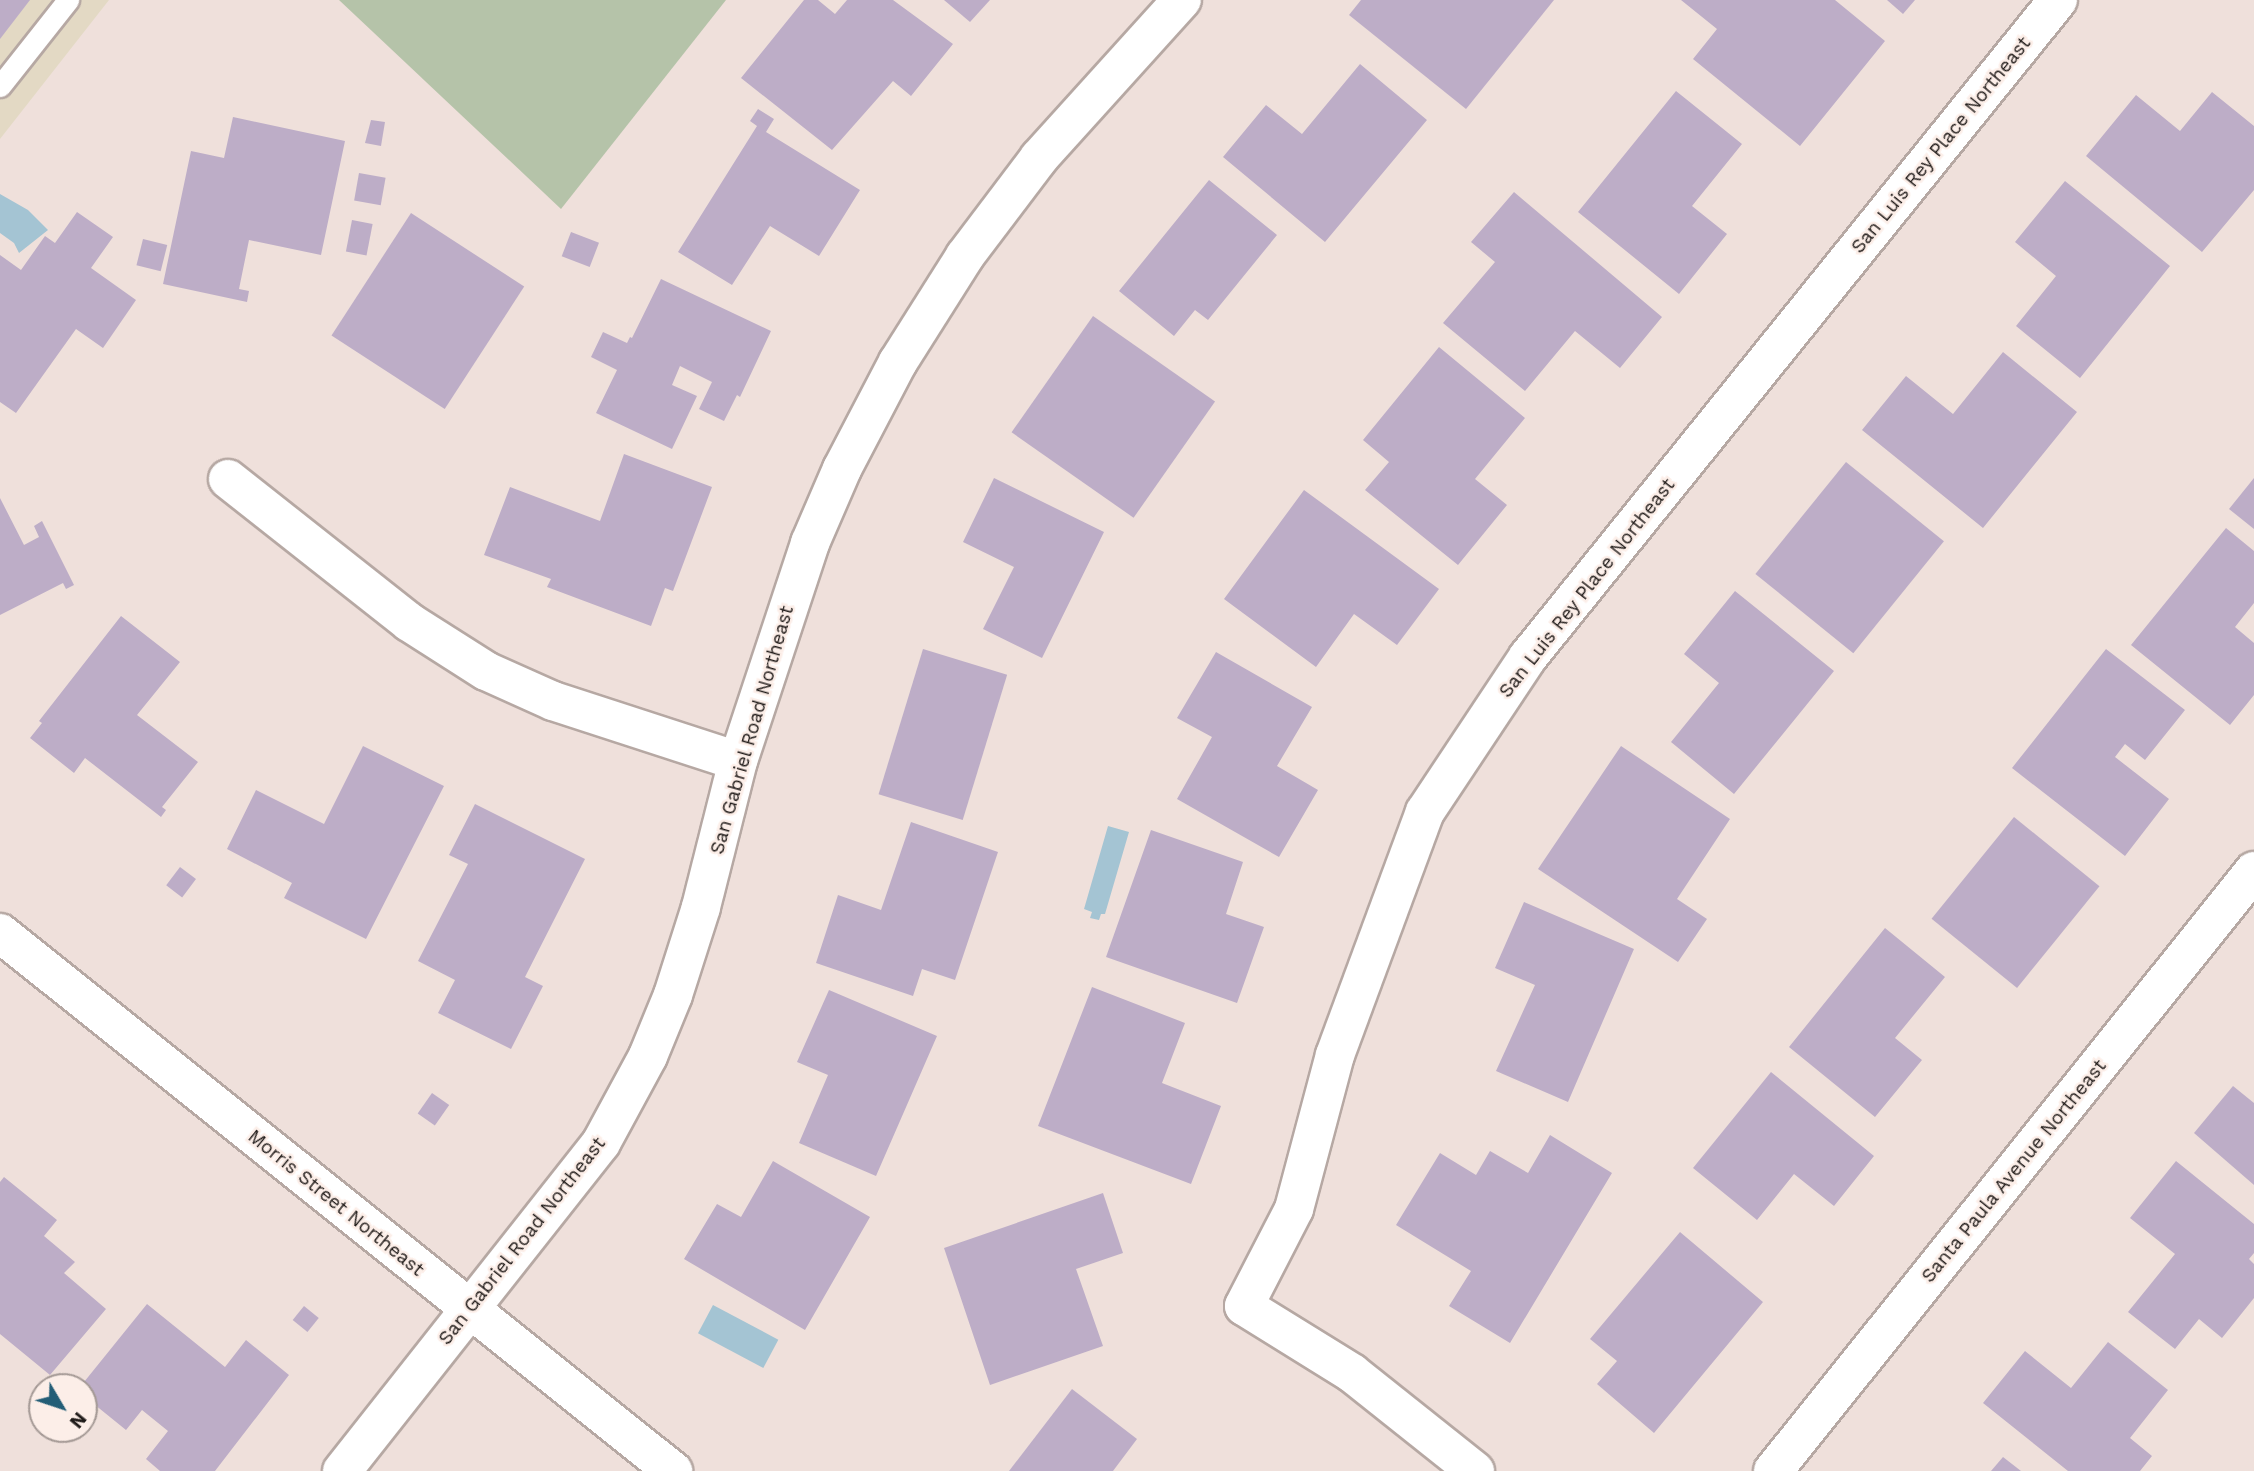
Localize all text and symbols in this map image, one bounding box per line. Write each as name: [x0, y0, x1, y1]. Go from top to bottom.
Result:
street label: San Luis Rey Place Northeast: [1846, 32, 2036, 258]
street label: San Luis Rey Place Northeast: [1494, 474, 1680, 702]
street label: San Gabriel Road Northeast: [705, 603, 799, 857]
street label: Santa Paula Avenue Northeast: [1916, 1054, 2112, 1288]
street label: Morris Street Northeast: [243, 1125, 429, 1281]
street label: San Gabriel Road Northeast: [434, 1132, 610, 1350]
north arrow: [28, 1373, 98, 1443]
text: N: [65, 1408, 92, 1433]

